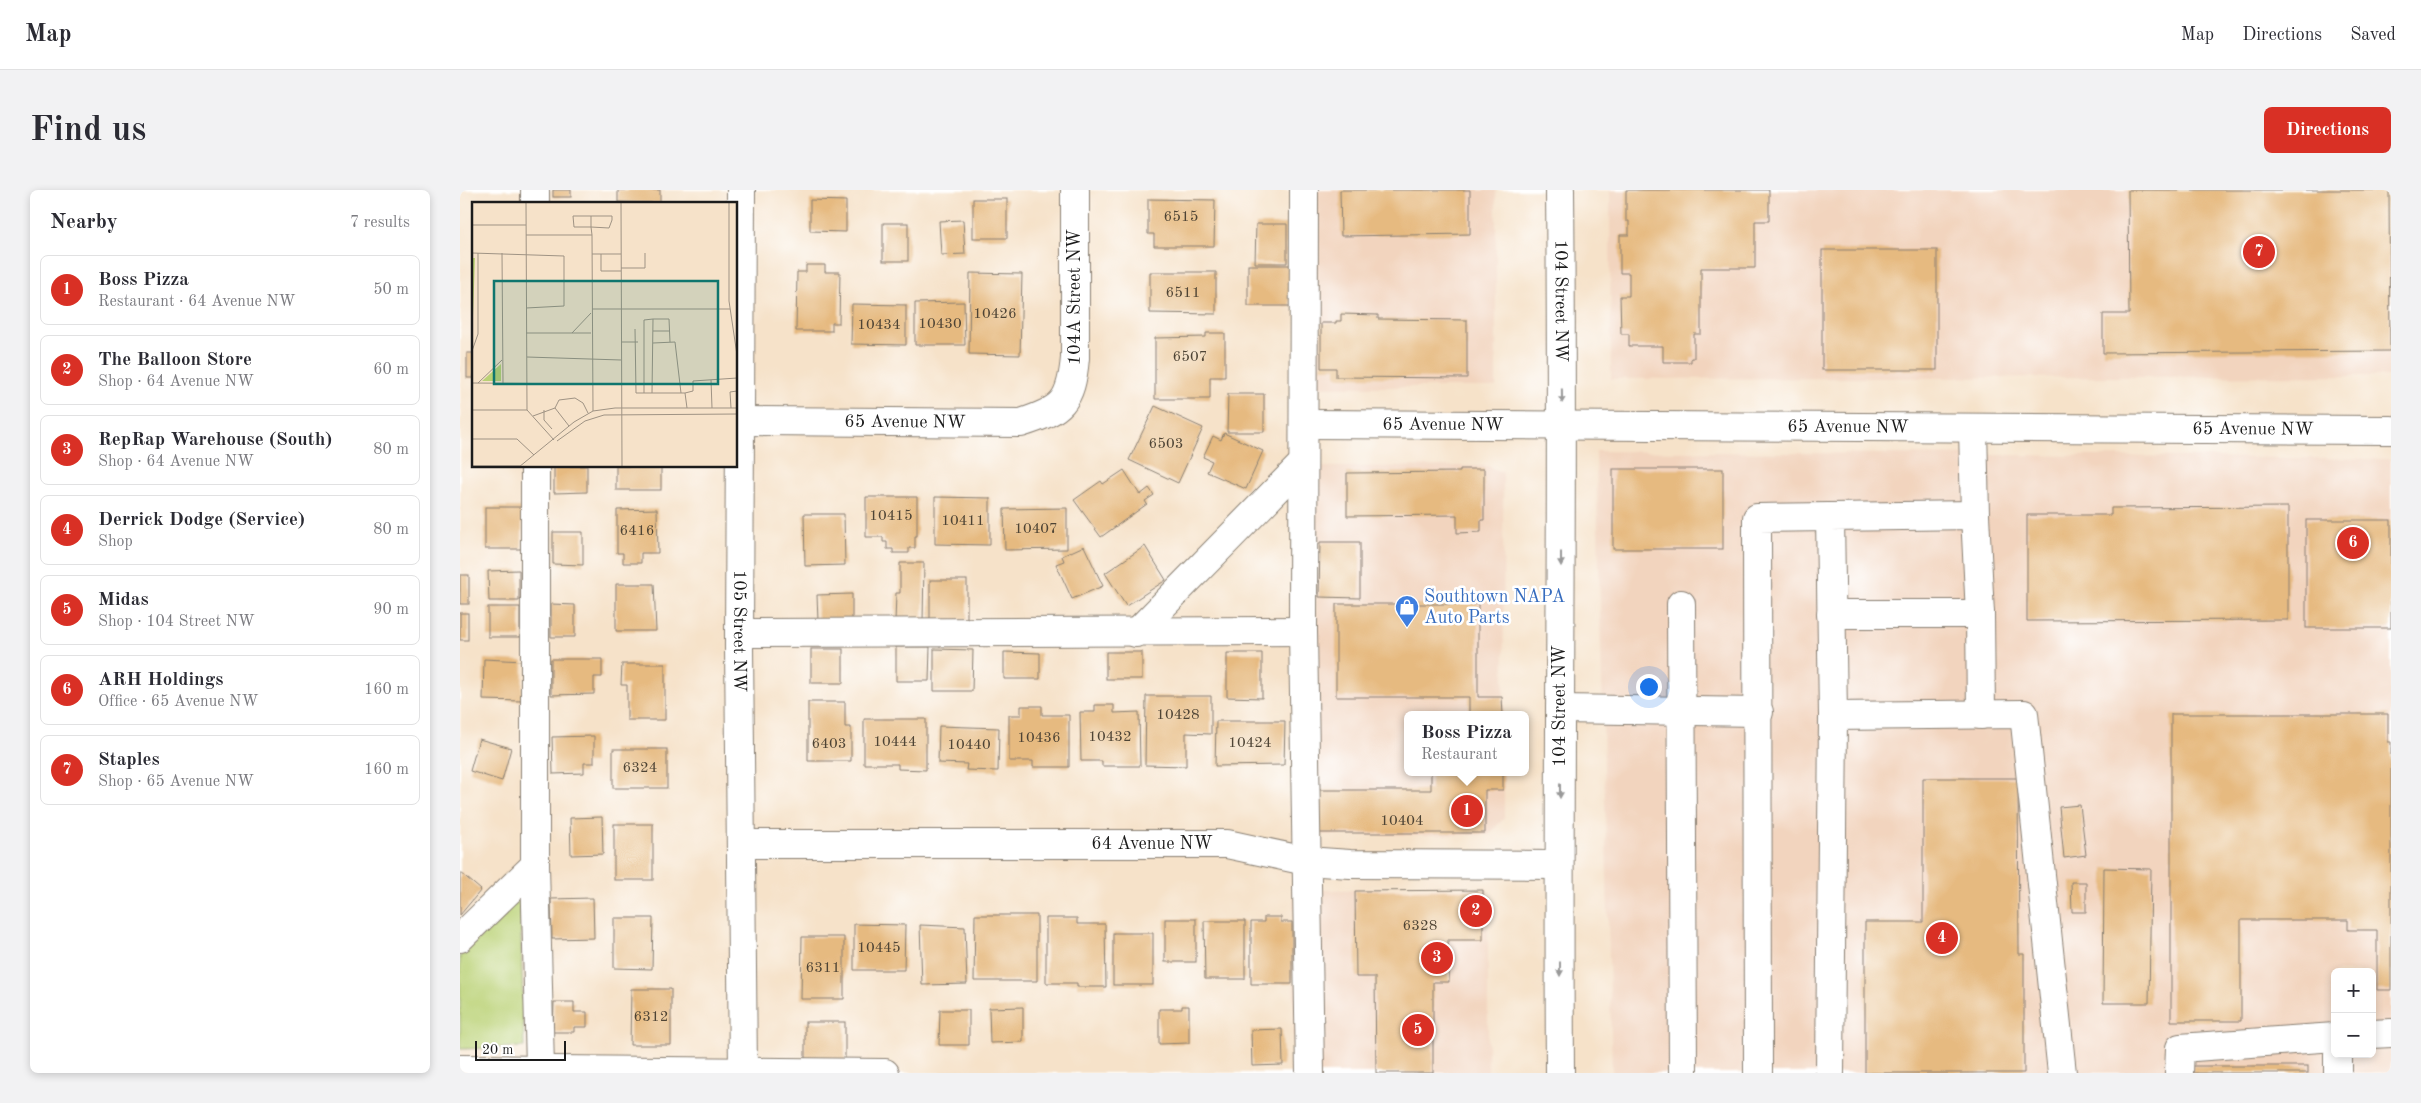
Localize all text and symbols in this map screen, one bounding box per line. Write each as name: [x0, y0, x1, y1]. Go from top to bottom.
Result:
text: Map: [25, 23, 72, 47]
text: Map: [2181, 26, 2214, 44]
text: Directions: [2242, 26, 2322, 44]
text: Saved: [2350, 26, 2396, 44]
button: Directions: [2264, 107, 2391, 153]
text: Find us: [30, 113, 146, 148]
inset map: [472, 202, 738, 468]
house number: 6515: [1164, 210, 1198, 225]
text: Nearby: [50, 212, 118, 233]
text: 7 results: [350, 215, 410, 231]
street label: 104A Street NW: [1065, 229, 1084, 366]
pin: 7: [2243, 233, 2275, 271]
street label: 104 Street NW: [1551, 240, 1570, 362]
text: Boss Pizza: [98, 271, 189, 290]
text: 1: [62, 282, 72, 298]
text: 50 m: [373, 282, 409, 298]
house number: 6511: [1166, 286, 1200, 301]
text: Restaurant · 64 Avenue NW: [98, 294, 296, 310]
house number: 10426: [973, 307, 1017, 322]
house number: 10430: [918, 317, 962, 332]
house number: 10434: [857, 318, 901, 333]
house number: 6507: [1173, 350, 1207, 365]
text: The Balloon Store: [98, 351, 252, 370]
text: 2: [62, 362, 72, 378]
text: 60 m: [373, 362, 409, 378]
text: Shop · 64 Avenue NW: [98, 374, 254, 390]
one-way arrow: [1558, 388, 1566, 404]
street label: 65 Avenue NW: [844, 413, 966, 432]
street label: 65 Avenue NW: [1382, 415, 1504, 434]
street label: 65 Avenue NW: [1787, 418, 1909, 436]
street label: 65 Avenue NW: [2192, 420, 2314, 439]
text: RepRap Warehouse (South): [98, 431, 332, 450]
house number: 6503: [1149, 437, 1183, 452]
text: 3: [62, 442, 72, 458]
text: 80 m: [373, 442, 409, 458]
text: Shop · 64 Avenue NW: [98, 454, 254, 470]
house number: 10415: [869, 509, 913, 524]
text: Derrick Dodge (Service): [98, 511, 305, 530]
house number: 10411: [941, 514, 985, 529]
text: 4: [62, 522, 72, 538]
text: 80 m: [373, 522, 409, 538]
house number: 10407: [1014, 522, 1058, 537]
house number: 6416: [620, 524, 654, 539]
pin: 6: [2337, 524, 2369, 562]
text: Shop: [98, 534, 133, 550]
one-way arrow: [1557, 551, 1565, 567]
street label: 105 Street NW: [730, 570, 748, 692]
place label: Southtown NAPA Auto Parts: [1424, 588, 1565, 627]
text: Midas: [98, 591, 149, 610]
shop icon: Southtown NAPA Auto Parts: [1394, 594, 1420, 628]
text: 5: [62, 602, 72, 618]
text: 90 m: [373, 602, 409, 618]
text: Shop · 104 Street NW: [98, 614, 255, 630]
street label: 104 Street NW: [1551, 645, 1569, 767]
text: ARH Holdings: [98, 671, 223, 690]
your location: [1636, 674, 1662, 700]
text: 6: [62, 682, 72, 698]
text: 160 m: [364, 682, 409, 698]
text: Office · 65 Avenue NW: [98, 694, 258, 710]
house number: 10428: [1156, 708, 1200, 723]
popup: [1404, 711, 1529, 776]
text: Boss Pizza: [1421, 724, 1512, 743]
house number: 10432: [1088, 730, 1132, 745]
house number: 10436: [1017, 731, 1061, 746]
house number: 10444: [873, 735, 917, 750]
house number: 10424: [1228, 736, 1272, 751]
house number: 6403: [812, 737, 846, 752]
house number: 10440: [947, 738, 991, 753]
text: Restaurant: [1421, 747, 1498, 763]
text: Staples: [98, 751, 160, 770]
house number: 6324: [623, 761, 657, 776]
text: 7: [62, 762, 72, 778]
text: 160 m: [364, 762, 409, 778]
text: Shop · 65 Avenue NW: [98, 774, 254, 790]
one-way arrow: [1556, 783, 1564, 799]
pin: 1: [1451, 792, 1483, 830]
house number: 10404: [1380, 814, 1424, 829]
street label: 64 Avenue NW: [1091, 835, 1213, 853]
pin: 2: [1460, 892, 1492, 930]
house number: 6328: [1403, 919, 1437, 934]
pin: 4: [1926, 919, 1958, 957]
pin: 3: [1421, 939, 1453, 977]
house number: 10445: [857, 941, 901, 956]
house number: 6311: [806, 961, 840, 976]
one-way arrow: [1556, 961, 1564, 977]
map controls: [2331, 968, 2376, 1058]
button: +: [2331, 968, 2376, 1013]
house number: 6312: [634, 1010, 668, 1025]
pin: 5: [1402, 1011, 1434, 1049]
button: −: [2331, 1013, 2376, 1058]
scale bar: [475, 1038, 566, 1061]
text: 20 m: [482, 1043, 513, 1057]

